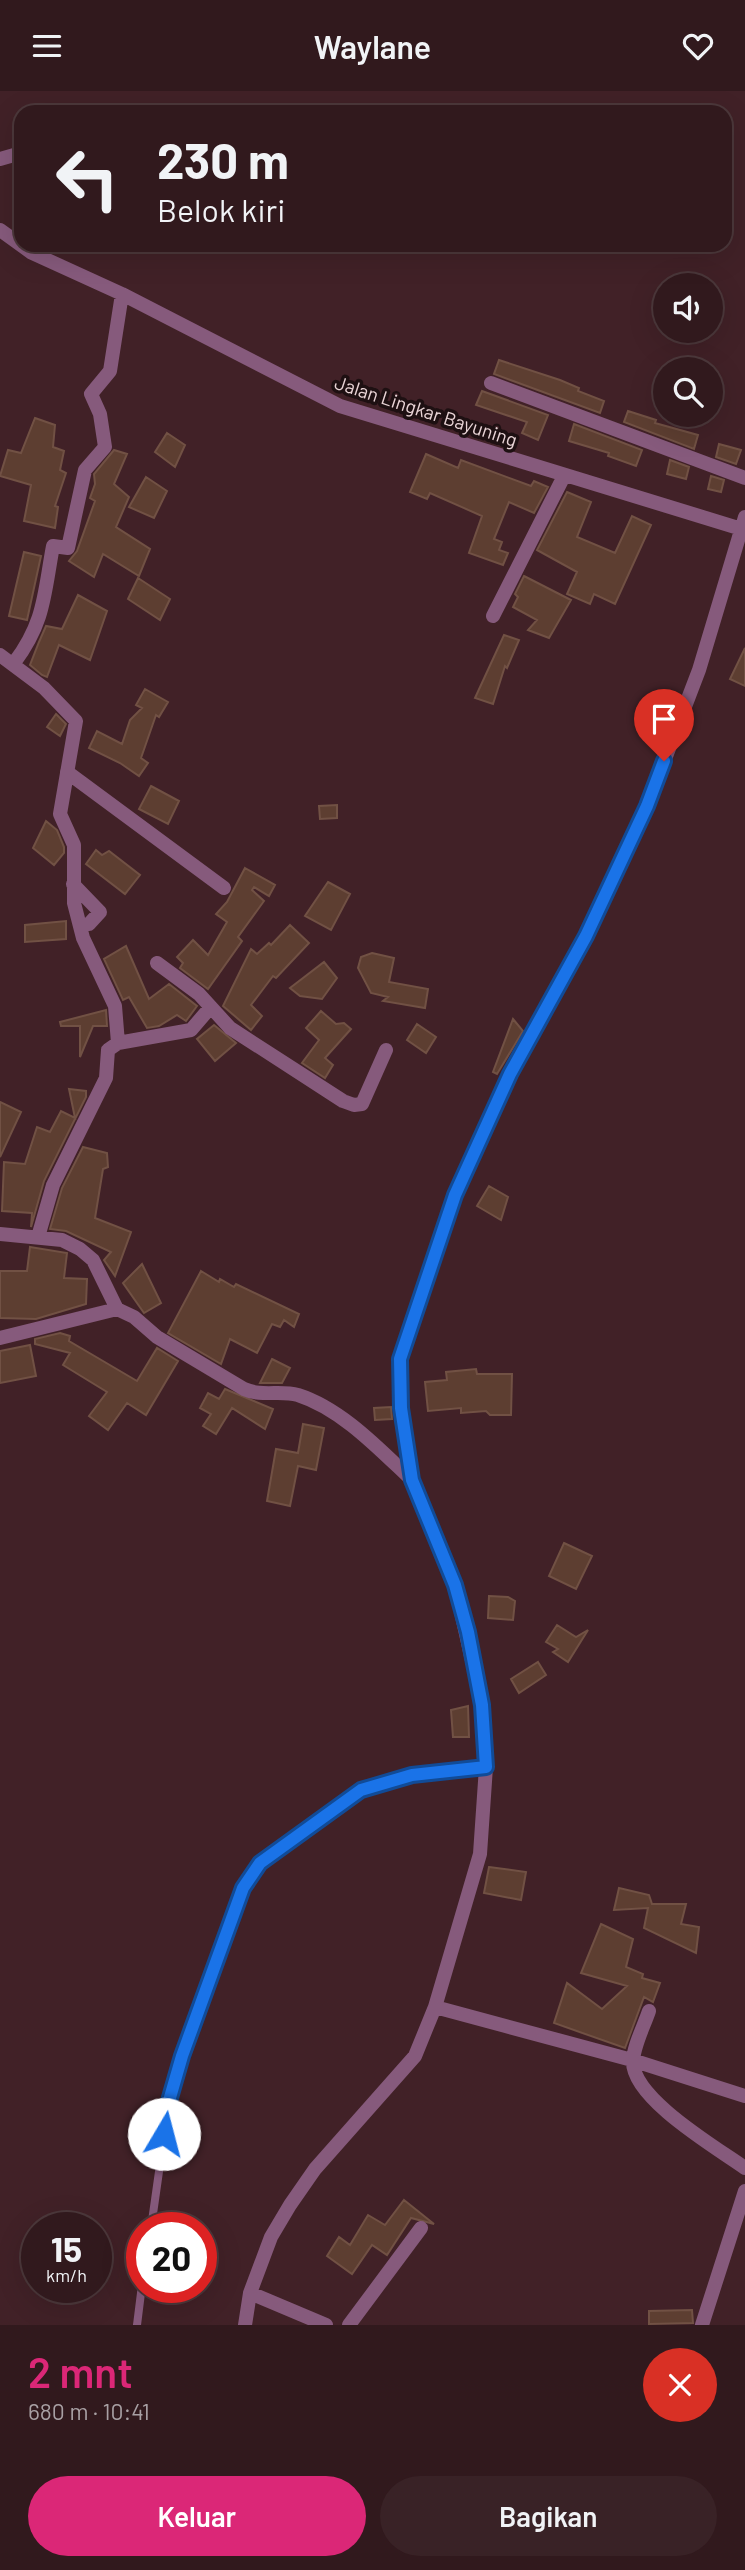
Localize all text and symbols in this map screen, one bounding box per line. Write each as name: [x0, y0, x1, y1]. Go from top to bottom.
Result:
icon: menu: [28, 27, 66, 65]
text: Waylane: [314, 27, 431, 65]
icon: heart: [679, 27, 717, 65]
text: 230 m: [157, 130, 289, 189]
icon: left: [42, 133, 133, 224]
text: Belok kiri: [157, 190, 285, 228]
map controls: [653, 273, 723, 427]
button: sound: [653, 273, 723, 343]
button: search: [653, 357, 723, 427]
street label: Jalan Lingkar Bayuning: [332, 370, 520, 451]
pin: [634, 689, 694, 761]
icon: arrive: [645, 700, 683, 738]
position arrow: [127, 2097, 201, 2171]
speed limit sign: 20: [126, 2212, 217, 2303]
text: 15: [51, 2227, 82, 2269]
text: km/h: [46, 2264, 87, 2286]
text: 2 mnt: [28, 2346, 133, 2396]
button: close: [643, 2348, 717, 2422]
text: 680 m · 10:41: [28, 2397, 150, 2425]
button: Keluar: [28, 2476, 366, 2556]
button: Bagikan: [380, 2476, 717, 2556]

